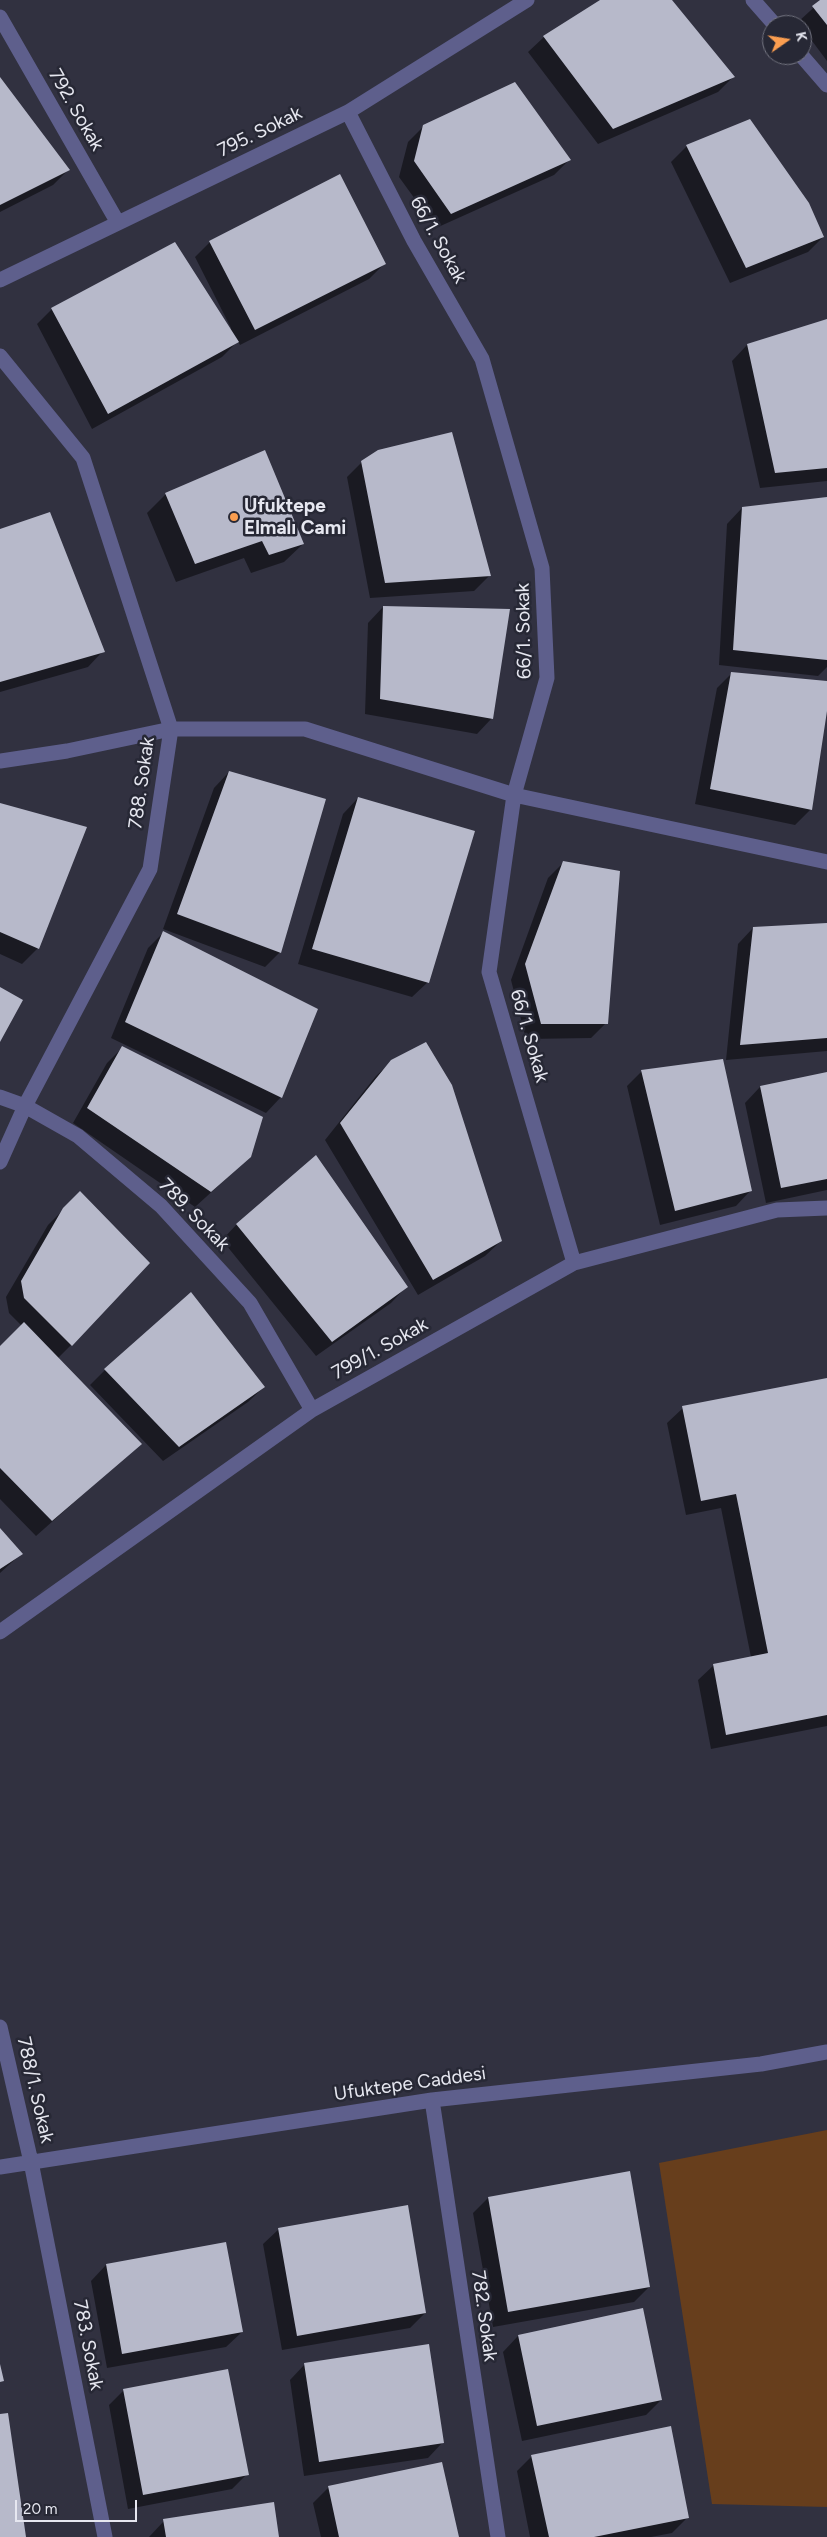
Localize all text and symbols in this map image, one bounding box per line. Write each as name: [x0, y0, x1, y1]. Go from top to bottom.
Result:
north arrow: [762, 15, 812, 65]
text: K: [792, 30, 810, 43]
street label: 792. Sokak: [43, 65, 109, 155]
street label: 795. Sokak: [214, 102, 306, 162]
street label: 66/1. Sokak: [405, 192, 471, 288]
place label: Ufuktepe Elmalı Cami: [244, 495, 346, 539]
marker: Ufuktepe Elmalı Cami: [228, 511, 240, 523]
street label: 66/1. Sokak: [512, 583, 536, 679]
street label: 788. Sokak: [124, 735, 160, 831]
street label: 66/1. Sokak: [505, 987, 553, 1085]
street label: 789. Sokak: [154, 1174, 234, 1256]
street label: 799/1. Sokak: [328, 1313, 432, 1385]
street label: 788/1. Sokak: [12, 2035, 58, 2145]
street label: Ufuktepe Caddesi: [332, 2062, 488, 2106]
street label: 782. Sokak: [466, 2269, 502, 2363]
street label: 783. Sokak: [68, 2298, 108, 2392]
scale bar: [18, 2490, 140, 2522]
text: 20 m: [23, 2500, 57, 2518]

